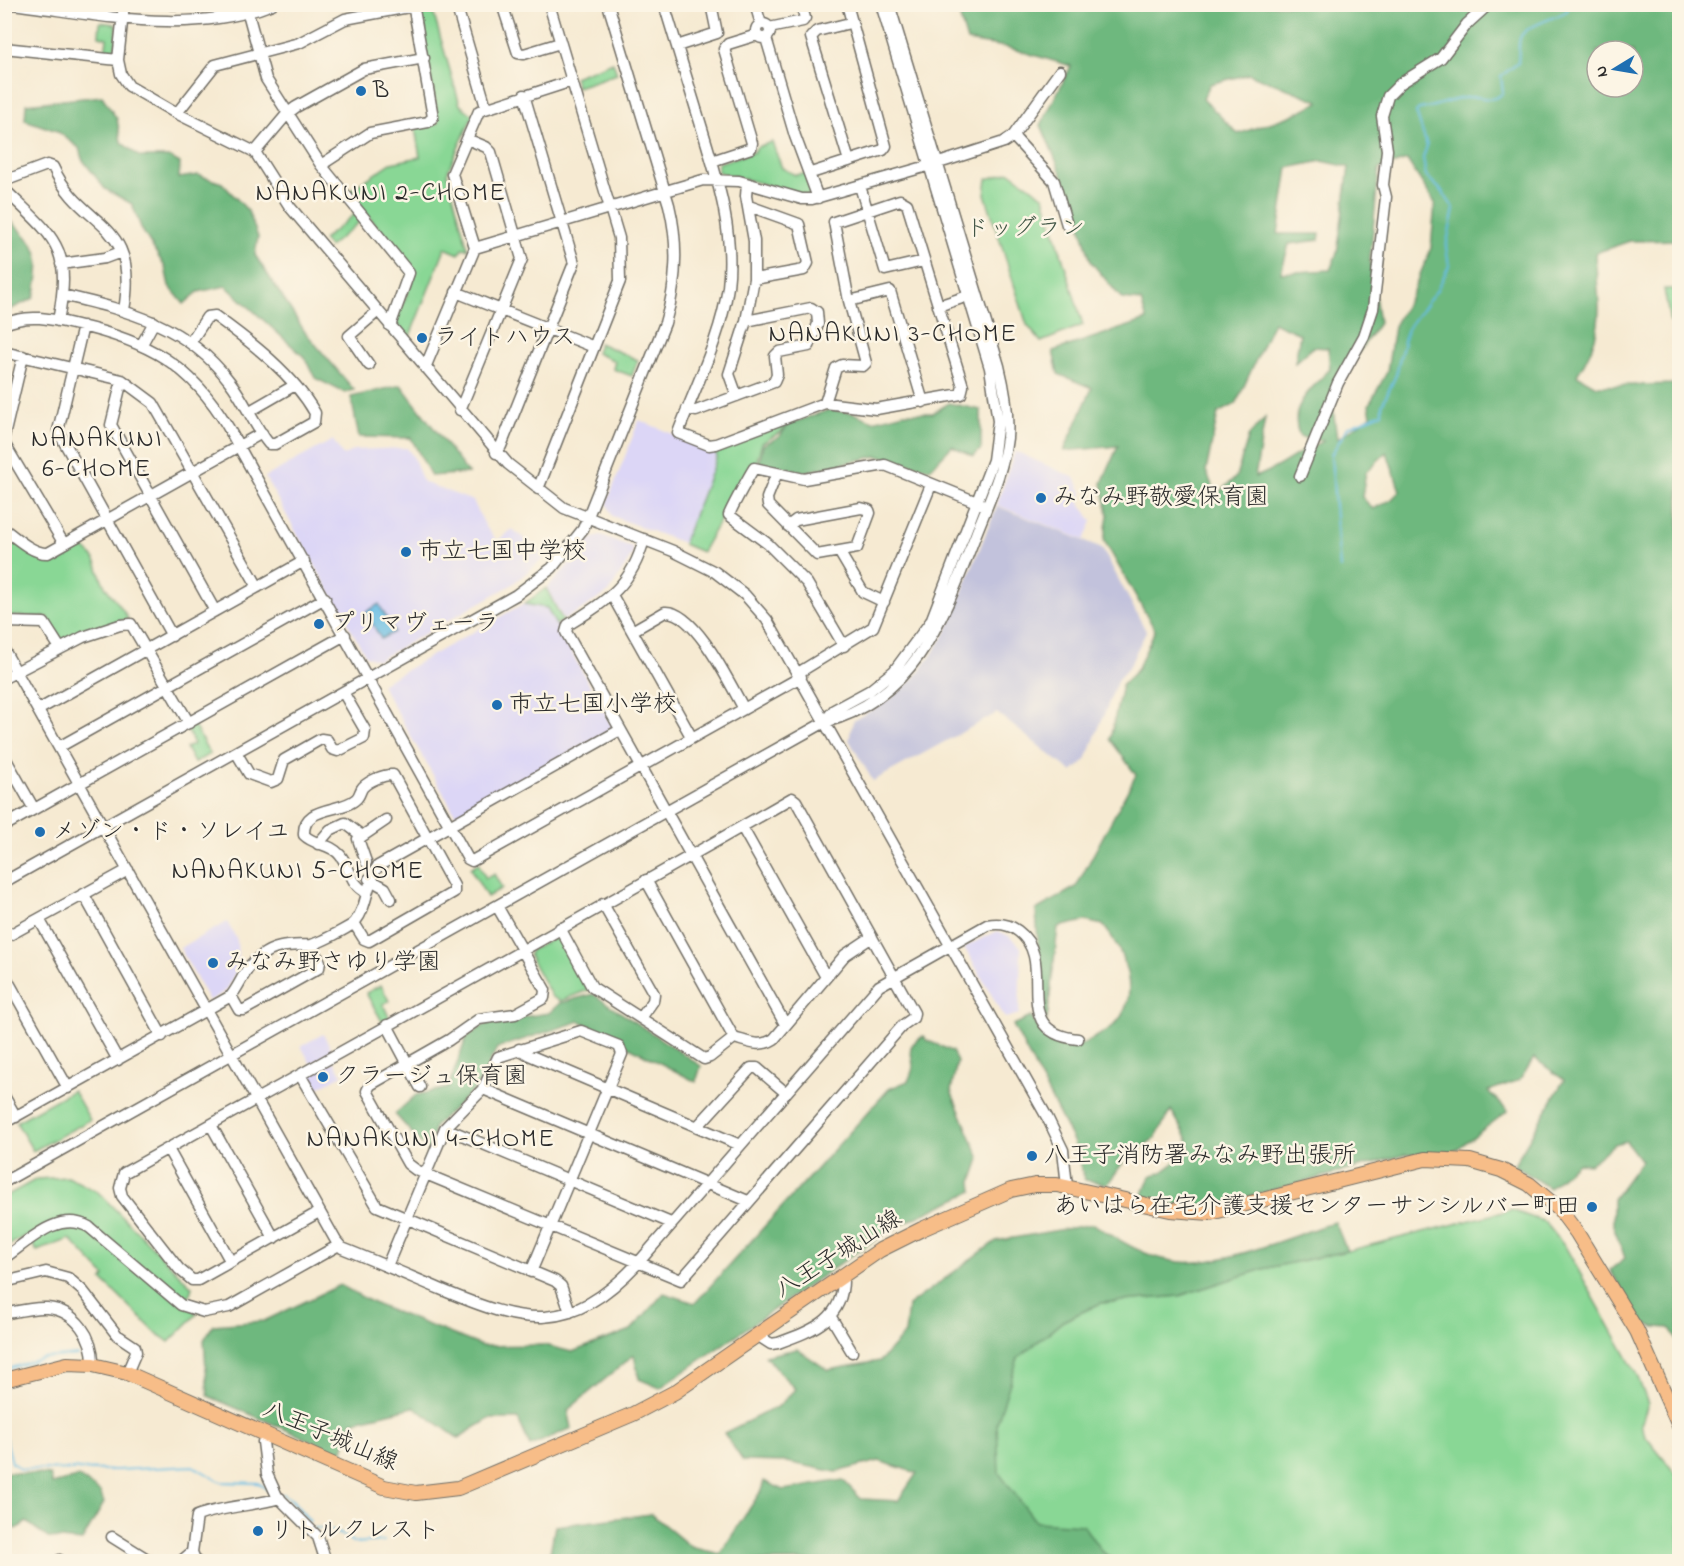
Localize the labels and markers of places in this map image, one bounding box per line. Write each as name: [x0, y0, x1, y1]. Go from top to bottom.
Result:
place label: B: [372, 74, 389, 109]
marker: B: [354, 84, 368, 98]
place label: ライトハウス: [434, 321, 576, 356]
marker: ライトハウス: [415, 331, 429, 345]
place label: みなみ野敬愛保育園: [1053, 481, 1269, 516]
marker: みなみ野敬愛保育園: [1034, 491, 1048, 505]
place label: 市立七国中学校: [418, 535, 586, 570]
marker: 市立七国中学校: [399, 545, 413, 559]
place label: プリマヴェーラ: [331, 607, 499, 642]
marker: プリマヴェーラ: [312, 617, 326, 631]
place label: 市立七国小学校: [509, 688, 677, 723]
marker: 市立七国小学校: [490, 698, 504, 712]
place label: メゾン・ド・ソレイユ: [52, 815, 290, 850]
marker: メゾン・ド・ソレイユ: [33, 825, 47, 839]
place label: みなみ野さゆり学園: [225, 946, 441, 981]
marker: みなみ野さゆり学園: [206, 956, 220, 970]
place label: クラージュ保育園: [335, 1060, 527, 1095]
marker: クラージュ保育園: [316, 1070, 330, 1084]
place label: 八王子消防署みなみ野出張所: [1044, 1139, 1356, 1174]
marker: 八王子消防署みなみ野出張所: [1025, 1149, 1039, 1163]
place label: あいはら在宅介護支援センターサンシルバー町田: [1053, 1190, 1580, 1225]
marker: あいはら在宅介護支援センターサンシルバー町田: [1585, 1200, 1599, 1214]
place label: リトルクレスト: [270, 1514, 440, 1549]
marker: リトルクレスト: [251, 1524, 265, 1538]

